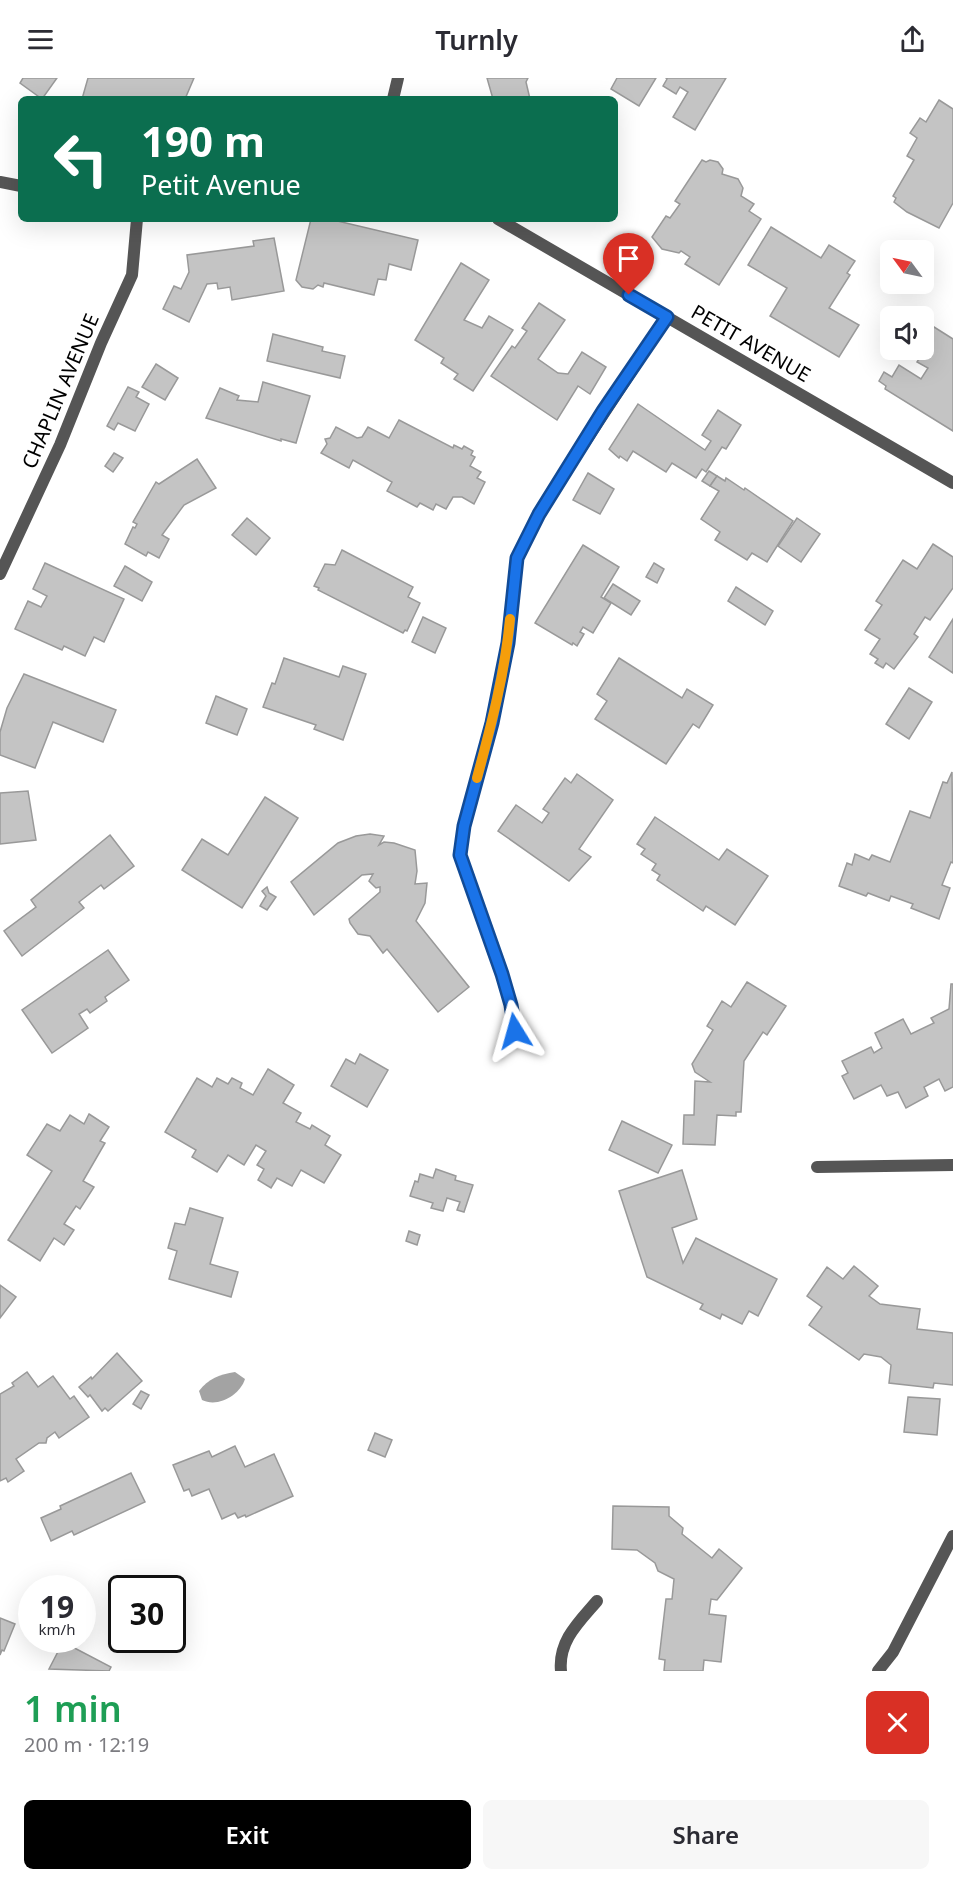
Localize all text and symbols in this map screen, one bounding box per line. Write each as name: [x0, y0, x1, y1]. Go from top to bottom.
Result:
text: Turnly: [435, 21, 518, 58]
icon: menu: [24, 23, 57, 56]
icon: share: [896, 23, 929, 56]
text: 190 m: [141, 112, 265, 169]
icon: left: [42, 120, 120, 198]
text: Petit Avenue: [141, 166, 301, 203]
pin: [603, 233, 654, 295]
north arrow: [880, 240, 934, 294]
map controls: [880, 240, 934, 360]
icon: arrive: [612, 242, 645, 275]
street label: PETIT AVENUE: [686, 298, 816, 388]
button: sound: [880, 306, 934, 360]
street label: CHAPLIN AVENUE: [15, 309, 105, 473]
position arrow: [483, 999, 547, 1063]
speed limit sign: 30: [108, 1575, 186, 1653]
text: 19: [40, 1586, 74, 1627]
text: km/h: [39, 1619, 75, 1639]
text: 1 min: [24, 1684, 122, 1733]
button: close: [866, 1691, 929, 1754]
text: 200 m · 12:19: [24, 1731, 149, 1758]
button: Exit: [24, 1800, 471, 1869]
button: Share: [483, 1800, 929, 1869]

